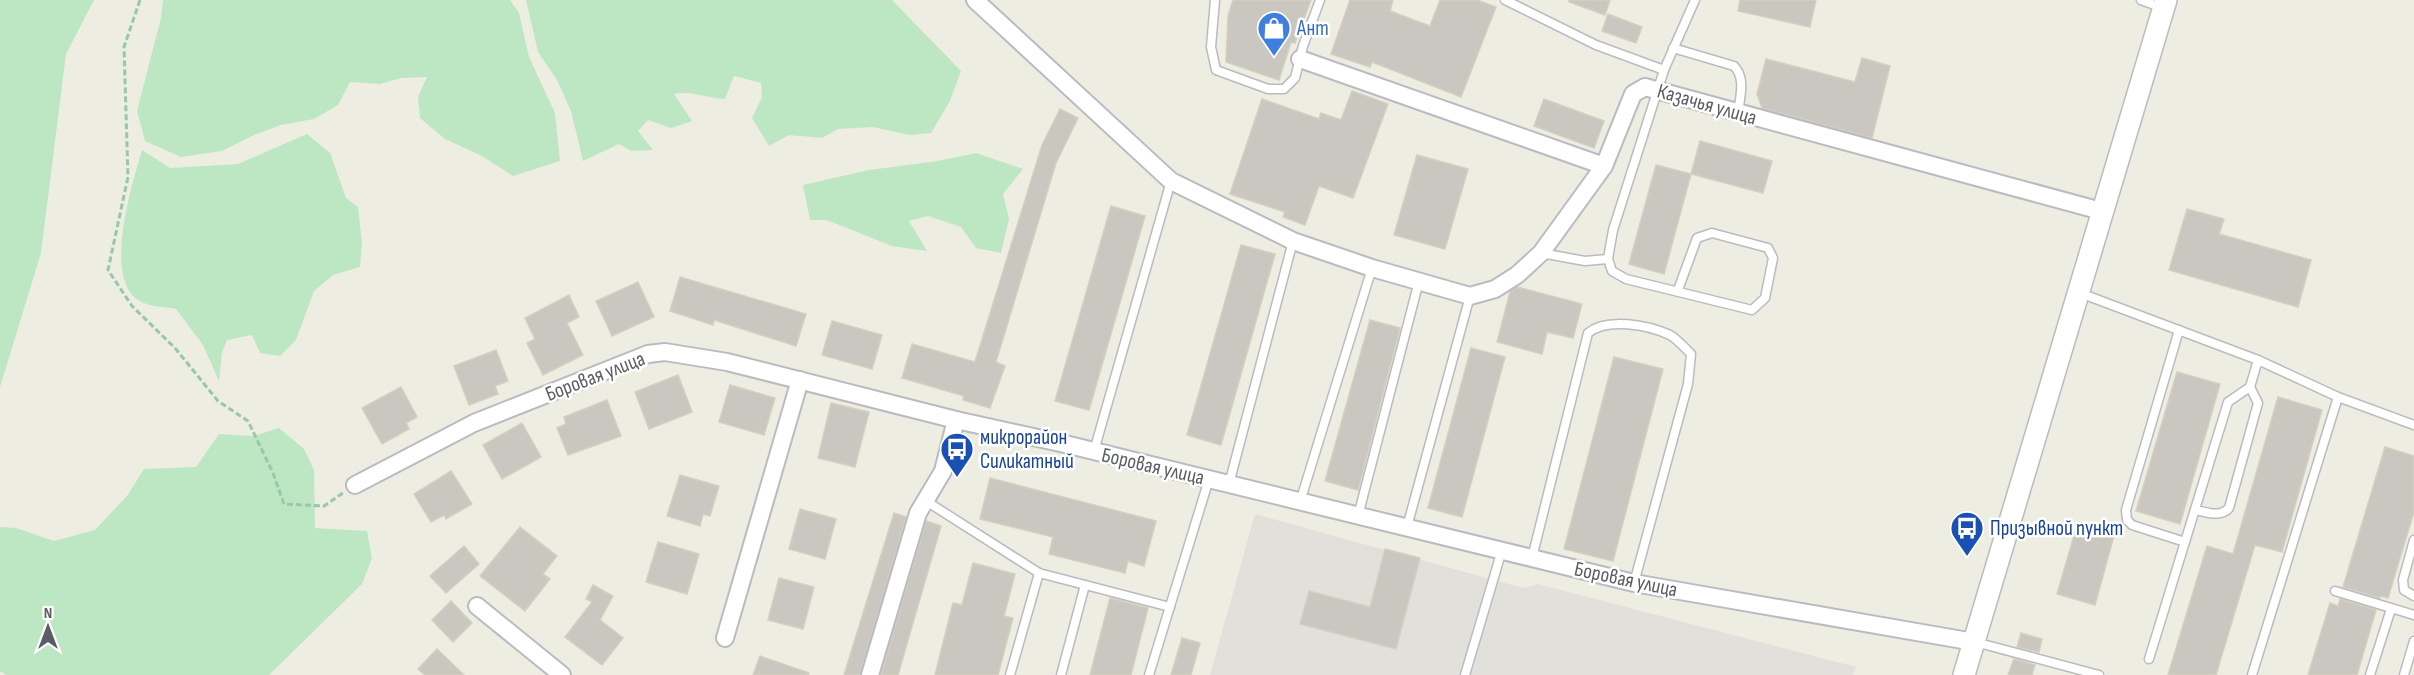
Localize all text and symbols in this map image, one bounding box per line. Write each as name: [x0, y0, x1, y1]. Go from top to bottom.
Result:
shop icon: Ант: [1256, 10, 1292, 57]
place label: Ант: [1296, 16, 1329, 41]
street label: Казачья улица: [1654, 78, 1759, 131]
street label: Боровая улица: [542, 346, 649, 407]
place label: микрорайон Силикатный: [980, 425, 1074, 474]
bus stop icon: микрорайон Силикатный: [939, 431, 975, 478]
street label: Боровая улица: [1099, 443, 1207, 490]
bus stop icon: Призывной пункт: [1949, 510, 1985, 557]
place label: Призывной пункт: [1990, 516, 2123, 541]
street label: Боровая улица: [1572, 556, 1680, 603]
north arrow: [18, 597, 78, 657]
text: N: [44, 604, 52, 623]

